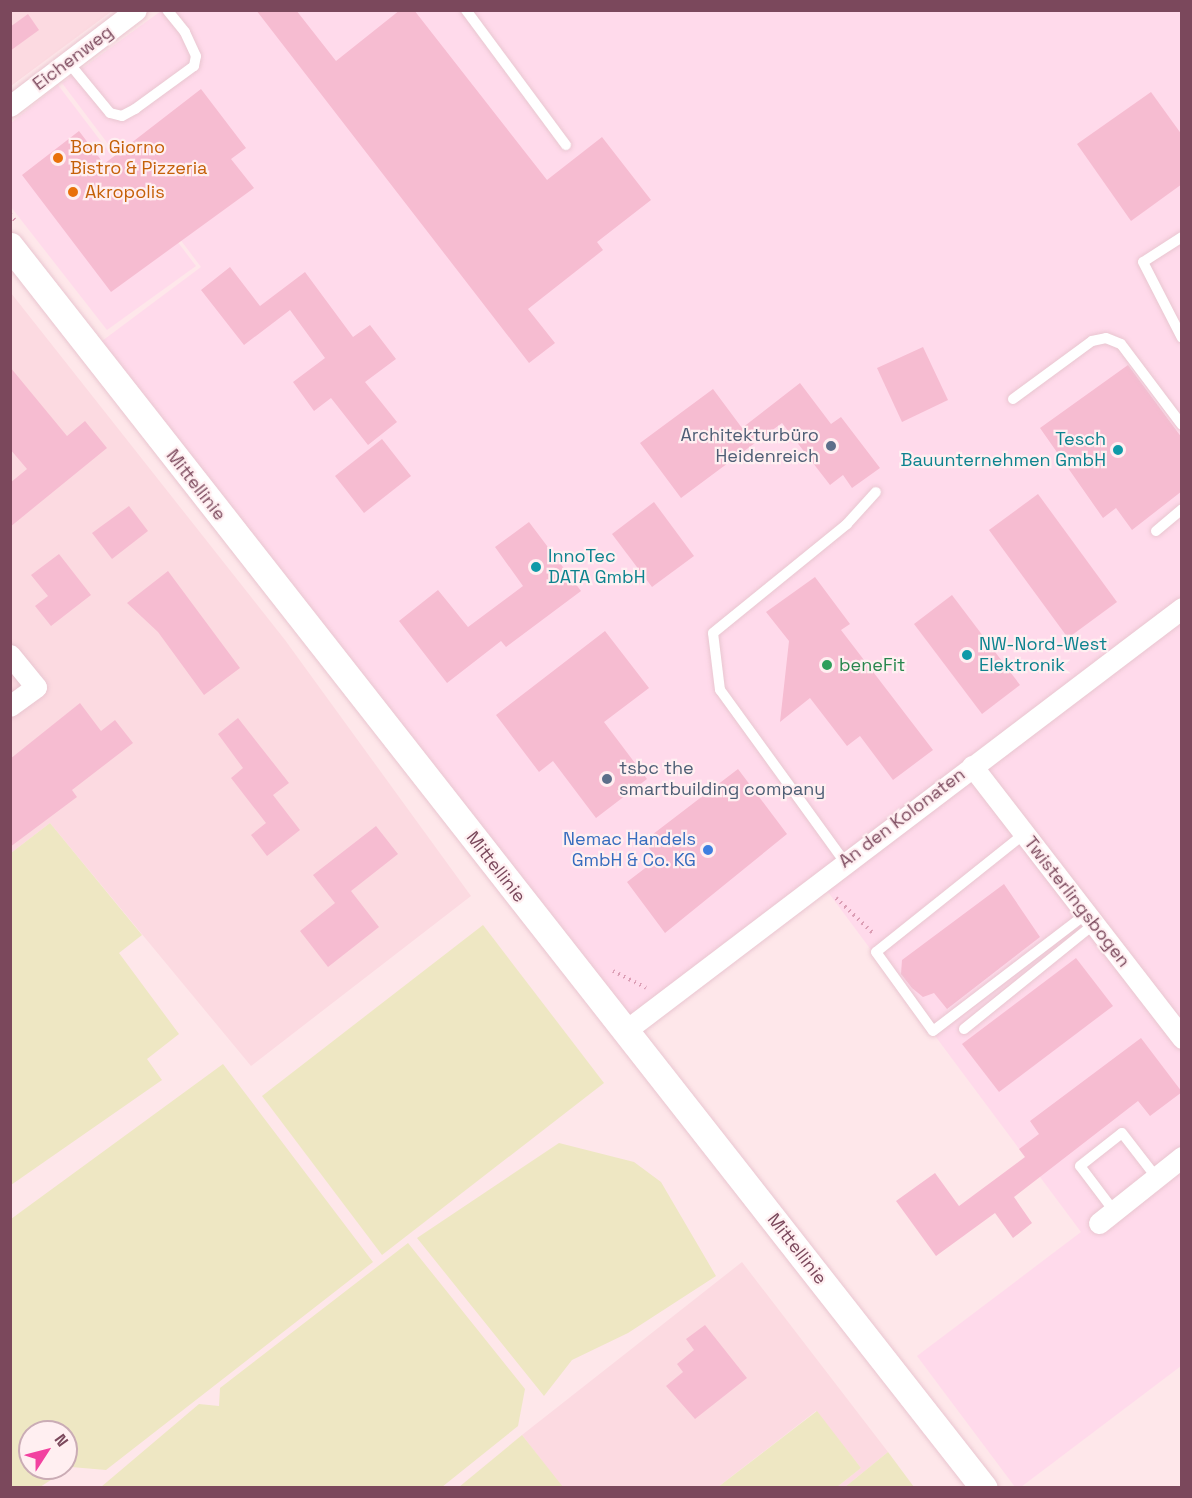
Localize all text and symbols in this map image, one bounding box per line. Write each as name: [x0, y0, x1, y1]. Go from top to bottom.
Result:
street label: Eichenweg: [29, 21, 117, 95]
place label: Bon Giorno Bistro & Pizzeria: [70, 137, 207, 180]
marker: Bon Giorno Bistro & Pizzeria: [51, 151, 65, 165]
place label: Akropolis: [85, 181, 165, 203]
marker: Akropolis: [66, 185, 80, 199]
place label: Architekturbüro Heidenreich: [680, 425, 819, 468]
place label: Tesch Bauunternehmen GmbH: [900, 429, 1106, 472]
marker: Architekturbüro Heidenreich: [824, 439, 838, 453]
marker: Tesch Bauunternehmen GmbH: [1111, 443, 1125, 457]
street label: Mittellinie: [162, 445, 230, 525]
place label: InnoTec DATA GmbH: [548, 546, 646, 588]
marker: InnoTec DATA GmbH: [529, 560, 543, 574]
place label: NW-Nord-West Elektronik: [979, 634, 1107, 676]
marker: NW-Nord-West Elektronik: [960, 648, 974, 662]
place label: beneFit: [839, 654, 905, 676]
marker: beneFit: [820, 658, 834, 672]
place label: tsbc the smartbuilding company: [619, 758, 825, 800]
street label: An den Kolonaten: [835, 763, 969, 873]
marker: tsbc the smartbuilding company: [600, 772, 614, 786]
street label: Mittellinie: [462, 827, 530, 907]
place label: Nemac Handels GmbH & Co. KG: [563, 829, 696, 872]
street label: Twisterlingsbogen: [1019, 832, 1135, 972]
marker: Nemac Handels GmbH & Co. KG: [701, 843, 715, 857]
street label: Mittellinie: [763, 1209, 831, 1289]
north arrow: [18, 1420, 78, 1480]
text: N: [50, 1430, 73, 1451]

